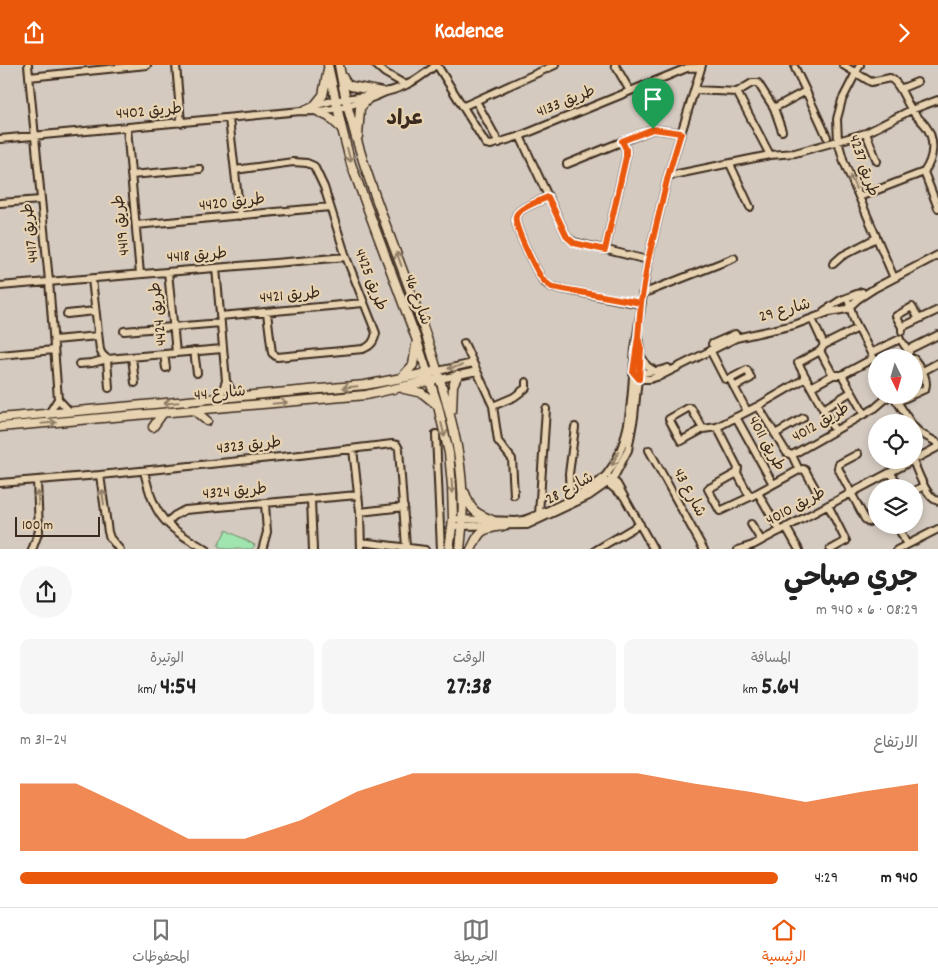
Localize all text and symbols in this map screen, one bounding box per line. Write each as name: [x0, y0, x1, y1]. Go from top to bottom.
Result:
text: Kadence: [434, 17, 504, 48]
icon: share: [20, 19, 48, 47]
icon: forward: [890, 19, 918, 47]
pin: [632, 78, 674, 129]
street label: طريق 4133: [533, 80, 599, 124]
icon: arrive: [639, 85, 667, 113]
street label: طريق 4402: [115, 98, 183, 126]
district label: عراد: [386, 105, 424, 135]
street label: طريق 4237: [842, 132, 884, 200]
one-way arrow: [344, 146, 354, 162]
one-way arrow: [847, 175, 857, 190]
street label: طريق 4420: [198, 188, 266, 218]
street label: طريق 4419: [107, 193, 137, 257]
street label: طريق 4417: [16, 202, 46, 264]
street label: طريق 4418: [166, 242, 228, 270]
street label: طريق 4425: [348, 246, 392, 314]
one-way arrow: [394, 252, 403, 267]
street label: شارع 46: [397, 271, 437, 329]
street label: طريق 4424: [144, 281, 174, 347]
street label: طريق 4421: [259, 282, 321, 310]
street label: شارع 29: [757, 293, 813, 329]
north arrow: [868, 349, 922, 404]
map controls: [868, 349, 923, 534]
one-way arrow: [448, 363, 464, 372]
street label: شارع 44: [193, 380, 247, 408]
one-way arrow: [343, 382, 359, 391]
street label: طريق 4012: [788, 397, 854, 449]
one-way arrow: [163, 398, 179, 408]
one-way arrow: [272, 398, 288, 407]
street label: طريق 4011: [741, 412, 791, 476]
button: locate: [868, 414, 923, 469]
one-way arrow: [40, 418, 56, 428]
one-way arrow: [439, 421, 449, 437]
street label: طريق 4323: [215, 431, 283, 461]
one-way arrow: [610, 451, 619, 466]
street label: شارع 43: [667, 465, 711, 521]
street label: شارع 28: [542, 467, 598, 511]
one-way arrow: [447, 477, 456, 493]
street label: طريق 4324: [202, 478, 268, 506]
button: layers: [868, 479, 923, 534]
street label: طريق 4010: [762, 482, 830, 532]
one-way arrow: [98, 489, 108, 505]
one-way arrow: [33, 490, 43, 506]
scale bar: [15, 515, 100, 538]
text: 100 m: [22, 516, 53, 536]
text: جري صباحي: [784, 560, 918, 600]
button: share: [20, 566, 72, 618]
text: 08:29 · 6 × 940 m: [816, 599, 918, 622]
text: الوتيرة: [150, 649, 184, 669]
text: الوقت: [453, 649, 485, 669]
text: المسافة: [751, 649, 791, 669]
text: 4:54: [160, 670, 197, 706]
text: 27:38: [446, 670, 492, 706]
text: 5.64: [761, 670, 799, 706]
text: /km: [137, 680, 160, 700]
text: km: [743, 680, 761, 700]
text: 24–31 m: [20, 729, 67, 752]
text: الارتفاع: [873, 732, 918, 755]
text: 4:29: [814, 867, 838, 890]
text: 940 m: [881, 867, 918, 890]
tab: المحفوظات: [132, 916, 190, 969]
tab: الخريطة: [454, 916, 498, 969]
tab: الرئيسية: [762, 916, 806, 969]

